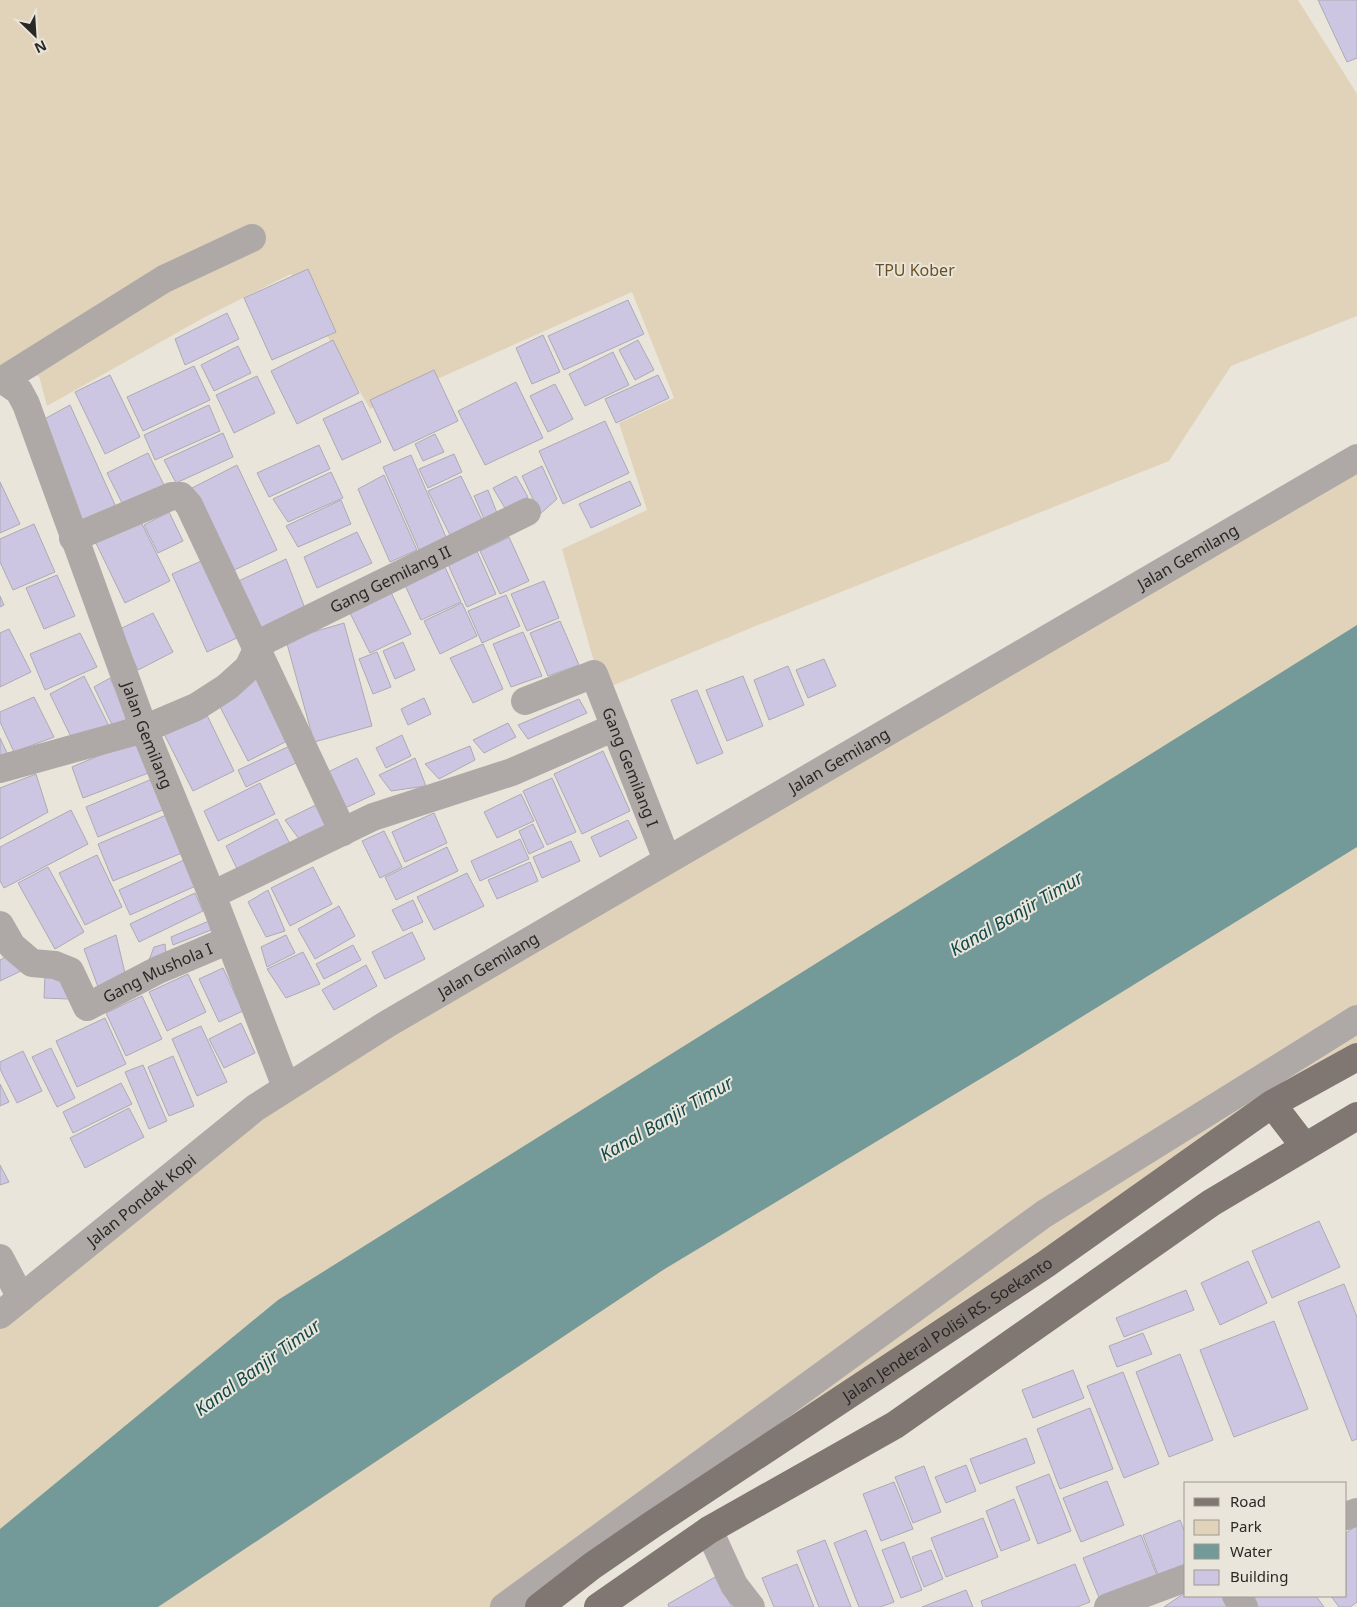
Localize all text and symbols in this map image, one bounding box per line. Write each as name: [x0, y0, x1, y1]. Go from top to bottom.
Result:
north arrow: [10, 10, 60, 60]
text: N: [32, 36, 50, 58]
park label: TPU Kober: [875, 259, 955, 281]
street label: Jalan Gemilang: [1132, 519, 1242, 596]
street label: Gang Gemilang II: [326, 540, 455, 618]
street label: Jalan Gemilang: [116, 677, 178, 792]
street label: Gang Gemilang I: [597, 704, 664, 830]
street label: Jalan Gemilang: [783, 722, 893, 799]
water label: Kanal Banjir Timur: [945, 865, 1088, 961]
street label: Jalan Gemilang: [432, 927, 543, 1004]
street label: Gang Mushola I: [99, 937, 216, 1008]
water label: Kanal Banjir Timur: [595, 1070, 738, 1166]
street label: Jalan Pondak Kopi: [80, 1149, 201, 1253]
street label: Jalan Jenderal Polisi RS. Soekanto: [836, 1252, 1057, 1408]
water label: Kanal Banjir Timur: [189, 1313, 325, 1421]
legend: [1184, 1482, 1347, 1597]
text: Road: [1230, 1491, 1266, 1511]
text: Park: [1230, 1516, 1262, 1536]
text: Water: [1230, 1541, 1272, 1561]
text: Building: [1230, 1566, 1288, 1586]

